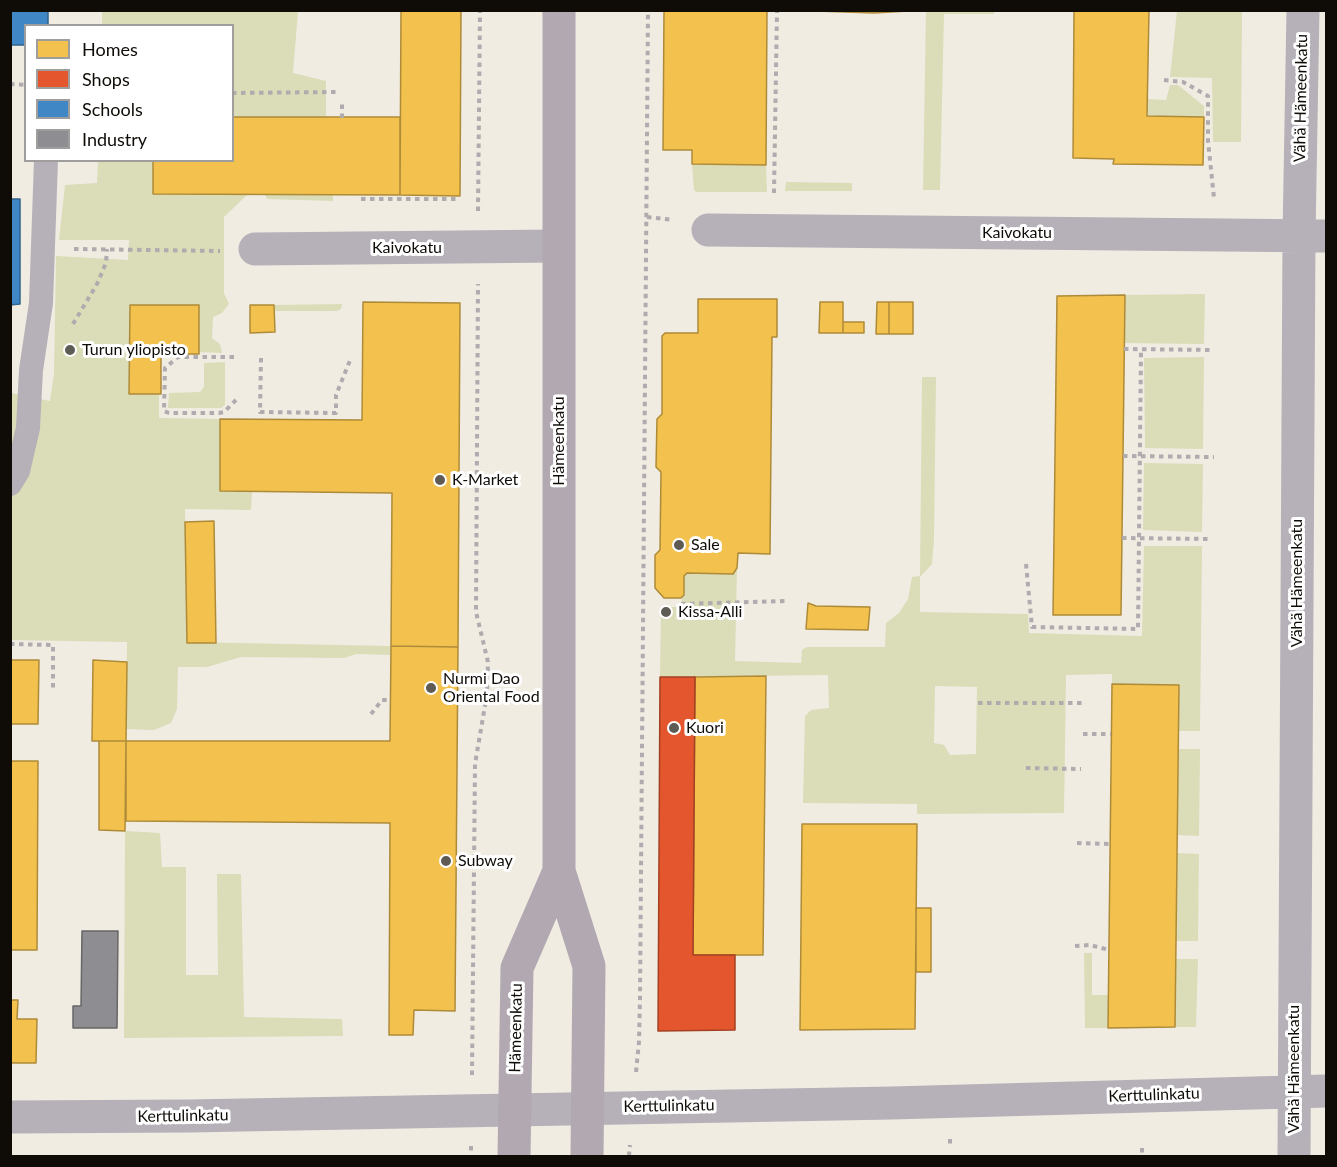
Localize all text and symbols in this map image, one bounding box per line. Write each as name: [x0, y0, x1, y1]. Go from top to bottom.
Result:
legend: [24, 24, 234, 162]
street label: Vähä Hämeenkatu: [1290, 34, 1312, 162]
text: Homes: [82, 38, 138, 60]
text: Shops: [82, 68, 130, 90]
text: Schools: [82, 98, 143, 120]
text: Industry: [82, 128, 147, 150]
street label: Kaivokatu: [982, 223, 1052, 243]
street label: Kaivokatu: [372, 238, 442, 258]
place label: Turun yliopisto: [82, 340, 186, 360]
marker: Turun yliopisto: [63, 343, 77, 357]
street label: Hämeenkatu: [549, 396, 569, 486]
place label: K-Market: [452, 470, 518, 490]
marker: K-Market: [433, 473, 447, 487]
street label: Vähä Hämeenkatu: [1287, 519, 1307, 647]
place label: Sale: [691, 535, 720, 555]
marker: Sale: [672, 538, 686, 552]
place label: Kissa-Alli: [678, 602, 742, 622]
marker: Kissa-Alli: [659, 605, 673, 619]
place label: Nurmi Dao Oriental Food: [443, 669, 540, 707]
marker: Nurmi Dao Oriental Food: [424, 681, 438, 695]
place label: Kuori: [686, 718, 724, 738]
marker: Kuori: [667, 721, 681, 735]
place label: Subway: [458, 851, 513, 871]
marker: Subway: [439, 854, 453, 868]
street label: Hämeenkatu: [506, 983, 526, 1073]
street label: Vähä Hämeenkatu: [1284, 1005, 1304, 1133]
street label: Kerttulinkatu: [1108, 1084, 1200, 1106]
street label: Kerttulinkatu: [623, 1096, 715, 1116]
street label: Kerttulinkatu: [137, 1106, 229, 1126]

